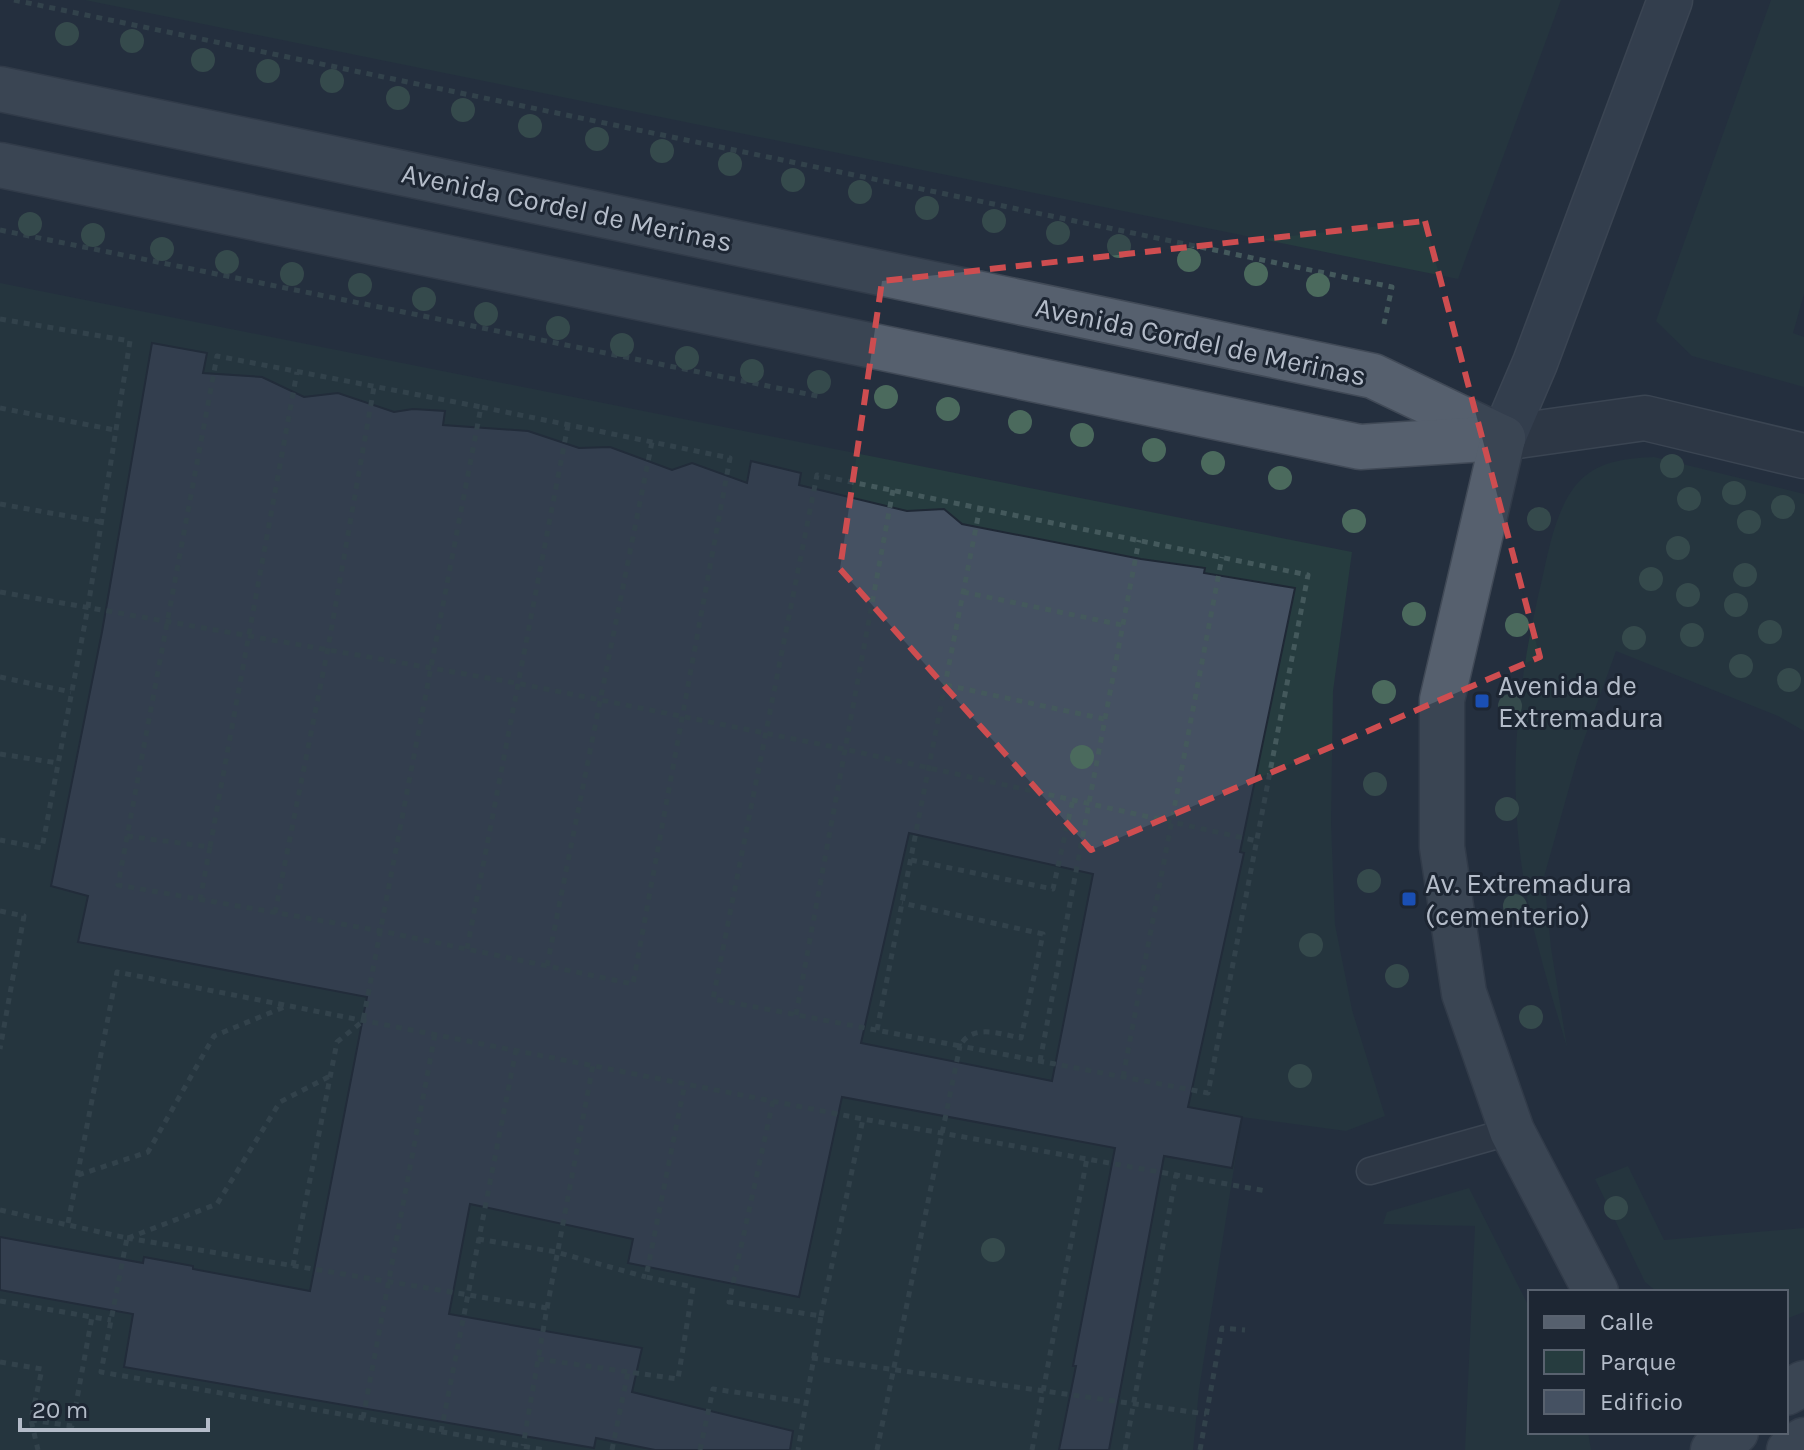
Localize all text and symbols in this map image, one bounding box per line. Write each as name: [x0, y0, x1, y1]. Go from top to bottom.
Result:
street label: Avenida Cordel de Merinas: [399, 156, 735, 259]
street label: Avenida Cordel de Merinas: [1033, 290, 1369, 393]
place label: Avenida de Extremadura: [1498, 669, 1664, 734]
marker: Avenida de Extremadura: [1473, 692, 1491, 710]
place label: Av. Extremadura (cementerio): [1425, 867, 1632, 932]
marker: Av. Extremadura (cementerio): [1400, 890, 1418, 908]
legend: [1528, 1290, 1788, 1434]
text: Calle: [1600, 1308, 1654, 1336]
text: Parque: [1600, 1348, 1676, 1376]
scale bar: [20, 1382, 208, 1432]
text: Edificio: [1600, 1388, 1683, 1416]
text: 20 m: [32, 1396, 88, 1424]

